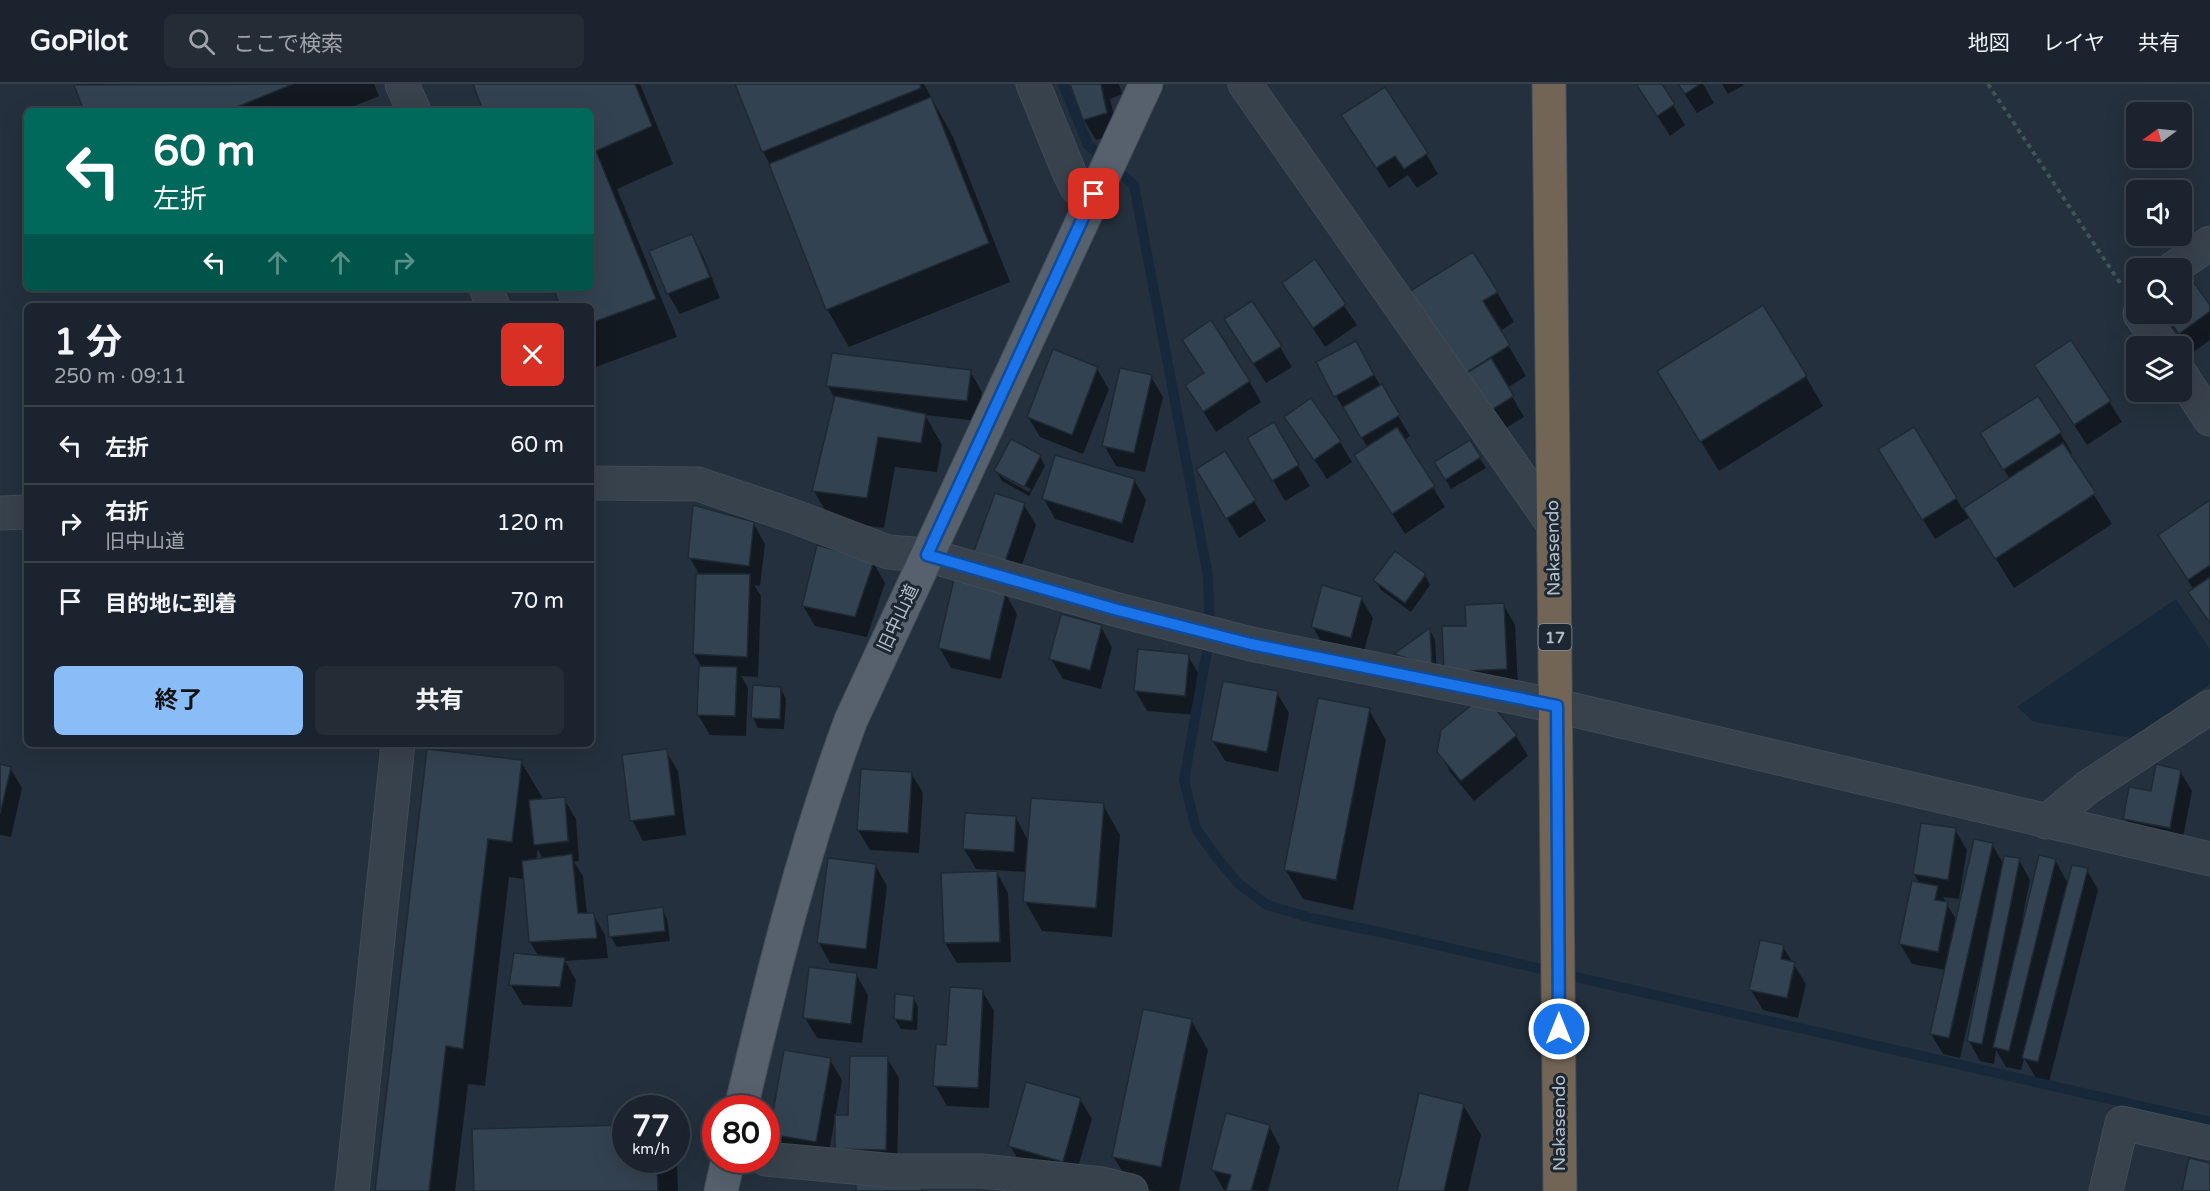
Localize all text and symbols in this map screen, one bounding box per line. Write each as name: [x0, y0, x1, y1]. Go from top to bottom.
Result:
search box: [164, 14, 584, 68]
text: GoPilot: [30, 24, 128, 58]
icon: search: [185, 25, 218, 58]
text: ここで検索: [233, 31, 343, 57]
text: 地図: [1968, 31, 2010, 56]
text: レイヤ: [2043, 31, 2105, 56]
text: 共有: [2138, 31, 2180, 56]
north arrow: [2126, 102, 2192, 168]
map controls: [2126, 102, 2192, 402]
text: 60 m: [153, 126, 255, 177]
icon: left: [54, 132, 132, 210]
pin: [1068, 168, 1119, 219]
icon: arrive: [1077, 177, 1110, 210]
button: sound: [2126, 180, 2192, 246]
text: 左折: [153, 183, 207, 216]
icon: left: [198, 246, 231, 279]
icon: ahead: [261, 246, 294, 279]
icon: ahead: [324, 246, 357, 279]
icon: right: [387, 246, 420, 279]
button: search: [2126, 258, 2192, 324]
text: 1 分: [54, 321, 122, 364]
button: close: [501, 323, 564, 386]
button: layers: [2126, 336, 2192, 402]
text: 250 m · 09:11: [54, 365, 186, 389]
icon: left: [54, 429, 87, 462]
text: 60 m: [510, 432, 564, 458]
text: 左折: [105, 435, 149, 461]
text: 右折: [105, 499, 149, 525]
street label: Nakasendo: [1541, 500, 1565, 596]
icon: right: [54, 507, 87, 540]
text: 120 m: [497, 510, 564, 536]
text: 旧中山道: [105, 530, 185, 554]
street label: 旧中山道: [873, 581, 923, 655]
icon: arrive: [54, 585, 87, 618]
text: 70 m: [510, 588, 564, 614]
text: 目的地に到着: [105, 591, 237, 617]
road number: 17: [1538, 624, 1572, 650]
button: 終了: [54, 666, 303, 735]
button: 共有: [315, 666, 564, 735]
position arrow: [1527, 997, 1591, 1061]
street label: Nakasendo: [1548, 1075, 1570, 1171]
speed limit sign: 80: [702, 1095, 780, 1173]
text: 77: [632, 1108, 670, 1145]
text: km/h: [632, 1140, 670, 1158]

